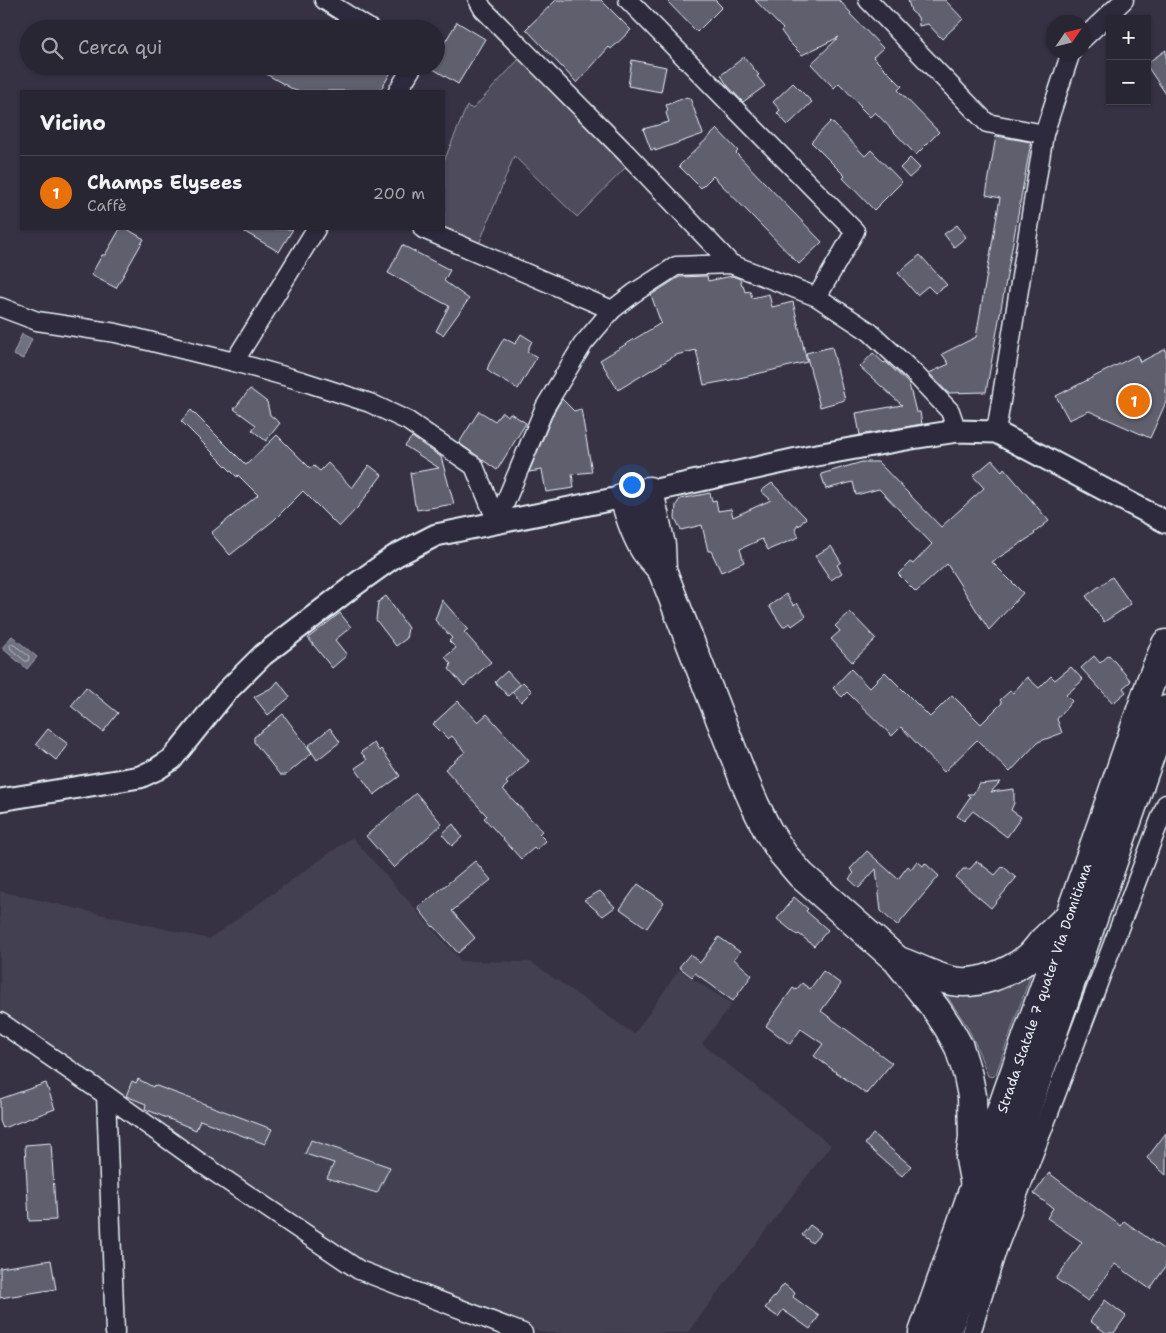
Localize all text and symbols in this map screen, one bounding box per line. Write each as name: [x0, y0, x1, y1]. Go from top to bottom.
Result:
north arrow: [1046, 15, 1091, 60]
map controls: [1106, 15, 1151, 105]
button: +: [1106, 15, 1151, 60]
search box: [20, 20, 445, 75]
icon: search: [38, 34, 66, 62]
text: Cerca qui: [78, 35, 162, 60]
button: −: [1106, 60, 1151, 105]
text: Vicino: [40, 109, 106, 137]
text: Champs Elysees: [87, 170, 242, 195]
text: 1: [52, 183, 60, 204]
text: 200 m: [373, 183, 425, 204]
text: Caffè: [87, 195, 127, 216]
pin: 1: [1118, 382, 1150, 420]
your location: [619, 472, 645, 498]
street label: Strada Statale 7 quater Via Domitiana: [993, 860, 1095, 1115]

